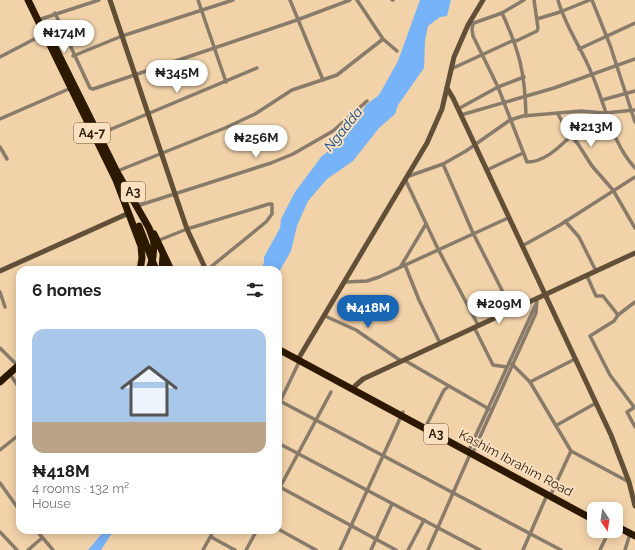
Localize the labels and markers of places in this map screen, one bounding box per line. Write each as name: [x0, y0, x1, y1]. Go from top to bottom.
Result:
pin: ₦174M: [36, 20, 92, 54]
pin: ₦345M: [149, 60, 205, 94]
pin: ₦213M: [563, 114, 619, 148]
pin: ₦256M: [228, 125, 284, 159]
pin: ₦209M: [471, 291, 527, 325]
pin: ₦418M: [340, 295, 396, 329]

